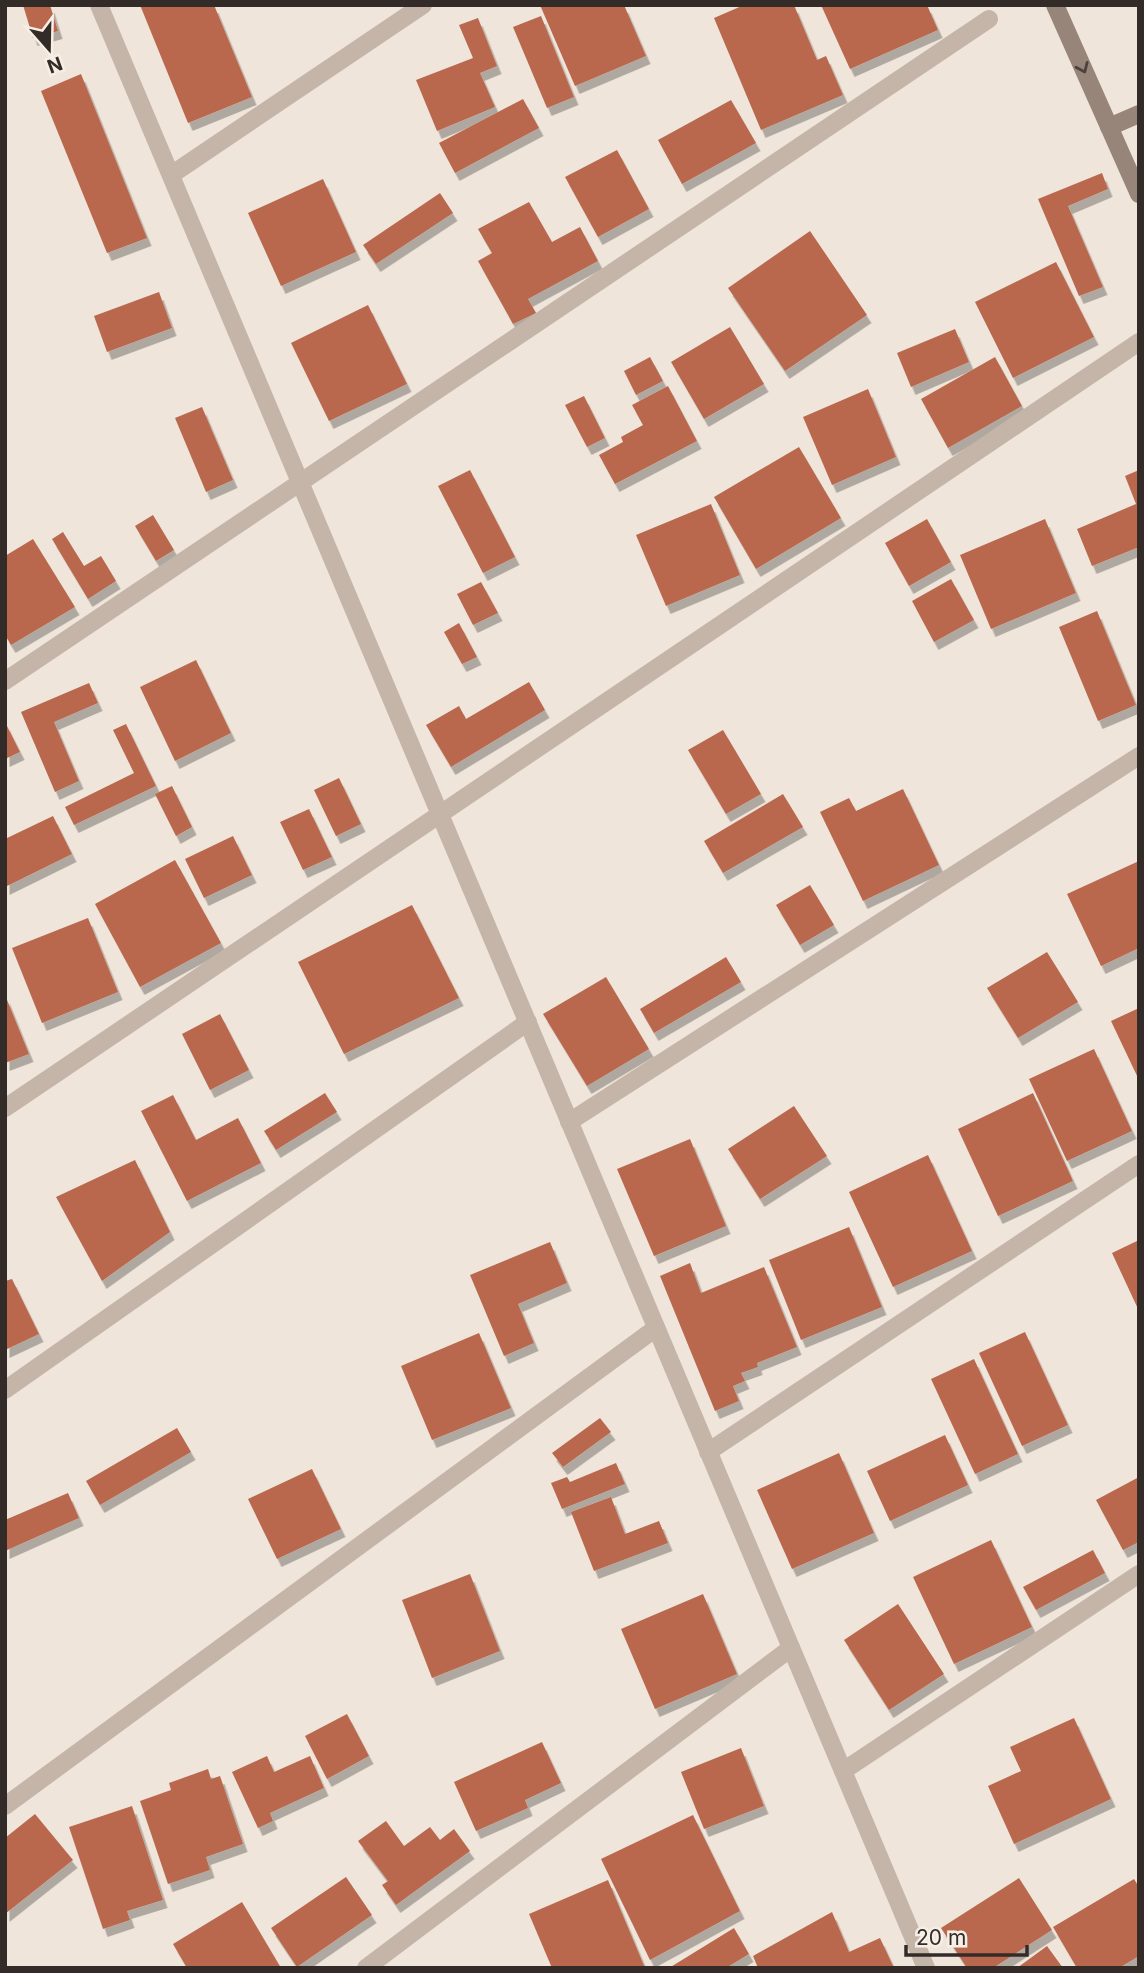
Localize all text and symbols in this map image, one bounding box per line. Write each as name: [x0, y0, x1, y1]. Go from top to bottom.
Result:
north arrow: [14, 14, 84, 84]
text: N: [44, 51, 65, 78]
one-way arrow: [1075, 61, 1089, 73]
scale bar: [906, 1913, 1027, 1957]
text: 20 m: [916, 1925, 966, 1950]

